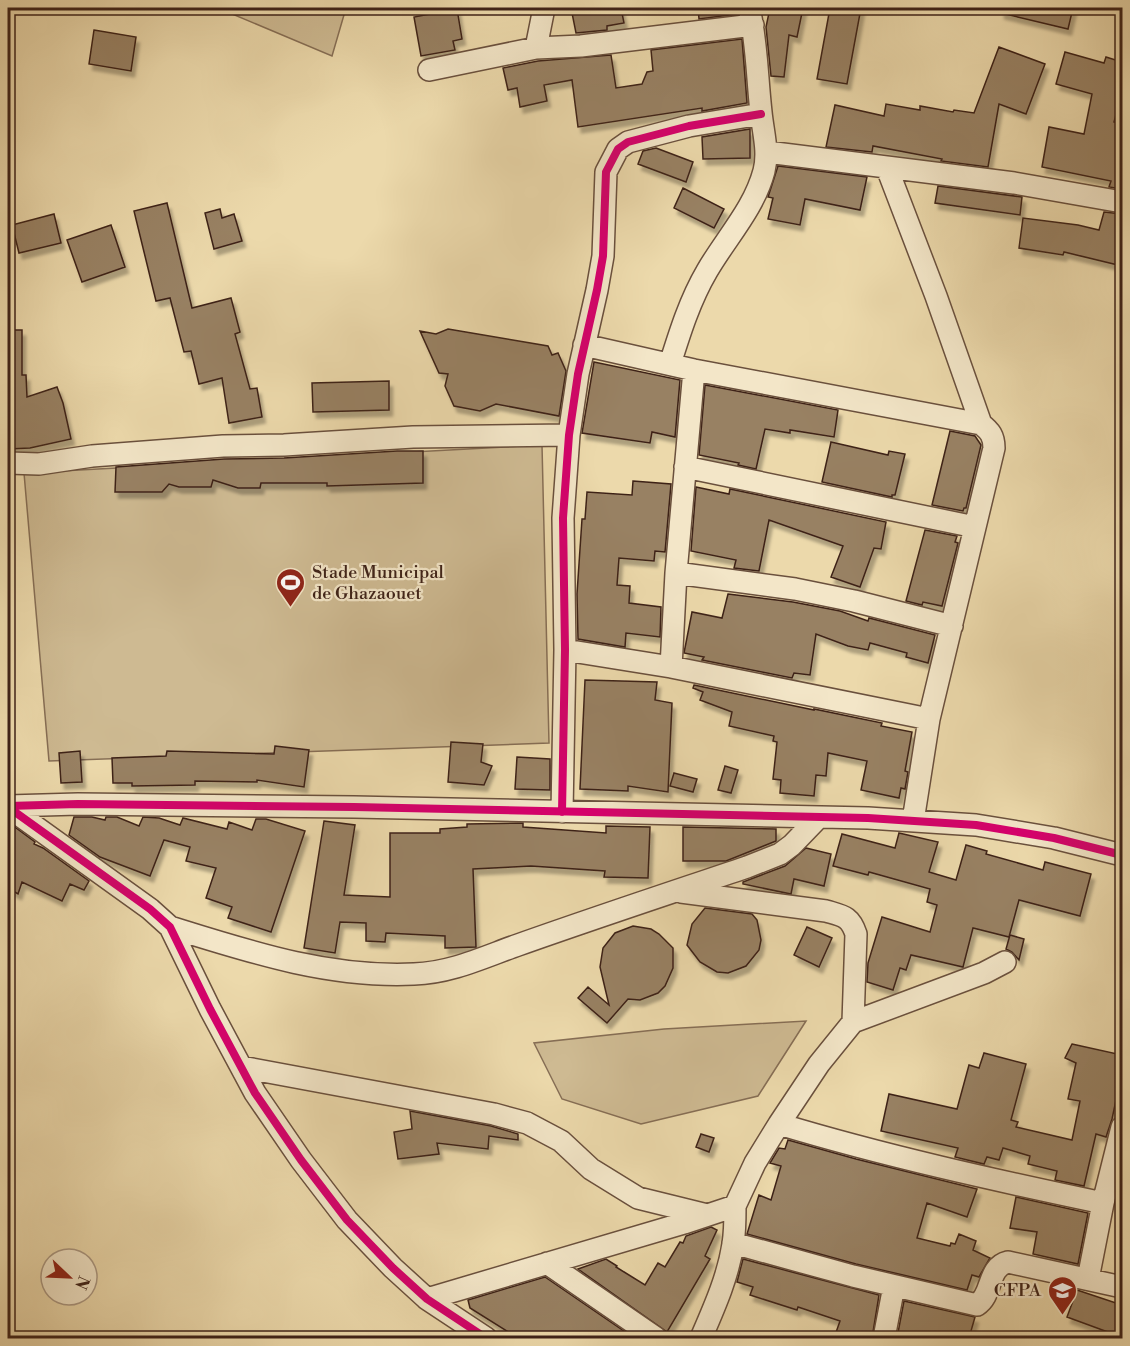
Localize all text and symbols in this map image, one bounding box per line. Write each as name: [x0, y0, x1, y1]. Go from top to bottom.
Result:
place label: Stade Municipal de Ghazaouet: [312, 561, 445, 605]
sports icon: Stade Municipal de Ghazaouet: [275, 566, 307, 608]
north arrow: [39, 1247, 99, 1307]
text: N: [70, 1273, 94, 1293]
school or university icon: CFPA: [1046, 1274, 1078, 1316]
place label: CFPA: [994, 1279, 1042, 1302]

